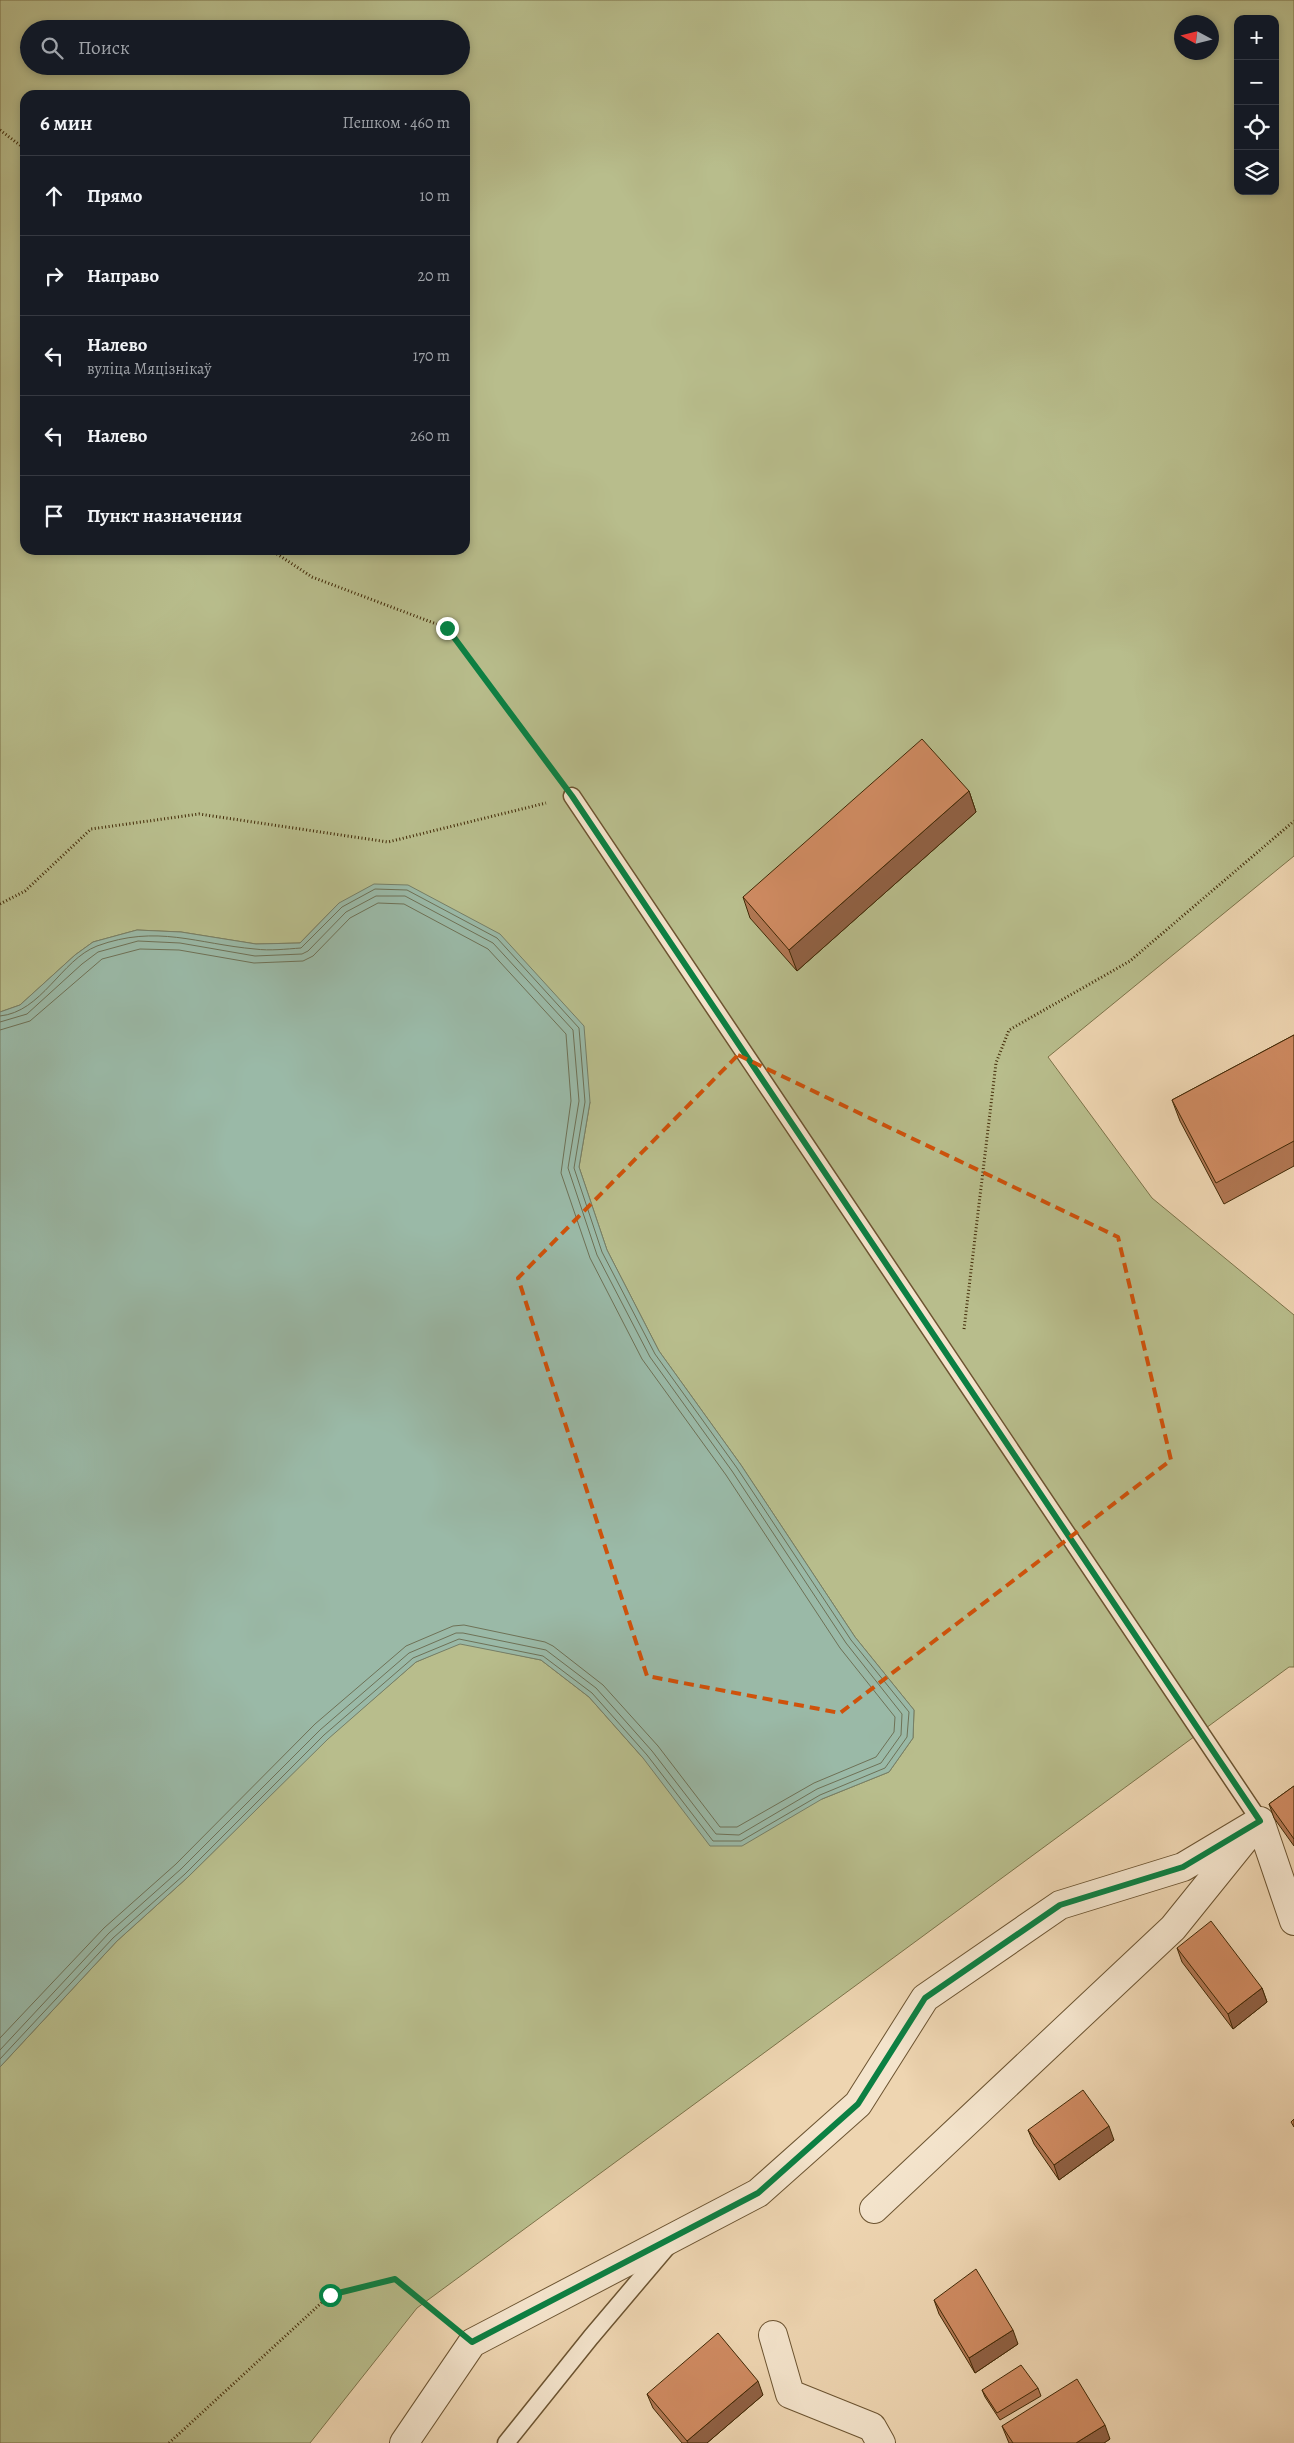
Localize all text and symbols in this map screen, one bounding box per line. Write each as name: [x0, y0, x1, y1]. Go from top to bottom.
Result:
north arrow: [1174, 15, 1219, 60]
map controls: [1234, 15, 1279, 195]
button: +: [1234, 15, 1279, 60]
search box: [20, 20, 470, 75]
icon: search: [38, 34, 66, 62]
text: Поиск: [78, 35, 130, 61]
button: −: [1234, 60, 1279, 105]
button: locate: [1234, 105, 1279, 150]
text: 6 мин: [40, 109, 92, 137]
text: Пешком · 460 m: [343, 112, 450, 134]
button: layers: [1234, 150, 1279, 195]
icon: ahead: [40, 182, 68, 210]
text: Прямо: [87, 183, 142, 209]
text: 10 m: [420, 185, 450, 207]
icon: right: [40, 262, 68, 290]
text: Направо: [87, 263, 159, 289]
text: 20 m: [417, 265, 450, 287]
text: Налево: [87, 332, 147, 358]
icon: left: [40, 342, 68, 370]
text: 170 m: [413, 345, 450, 367]
text: вуліца Мяцізнікаў: [87, 358, 211, 380]
icon: left: [40, 422, 68, 450]
text: Налево: [87, 423, 147, 449]
text: 260 m: [410, 425, 450, 447]
icon: arrive: [40, 502, 68, 530]
text: Пункт назначения: [87, 503, 242, 529]
route end: [436, 617, 459, 640]
route start: [319, 2284, 342, 2307]

